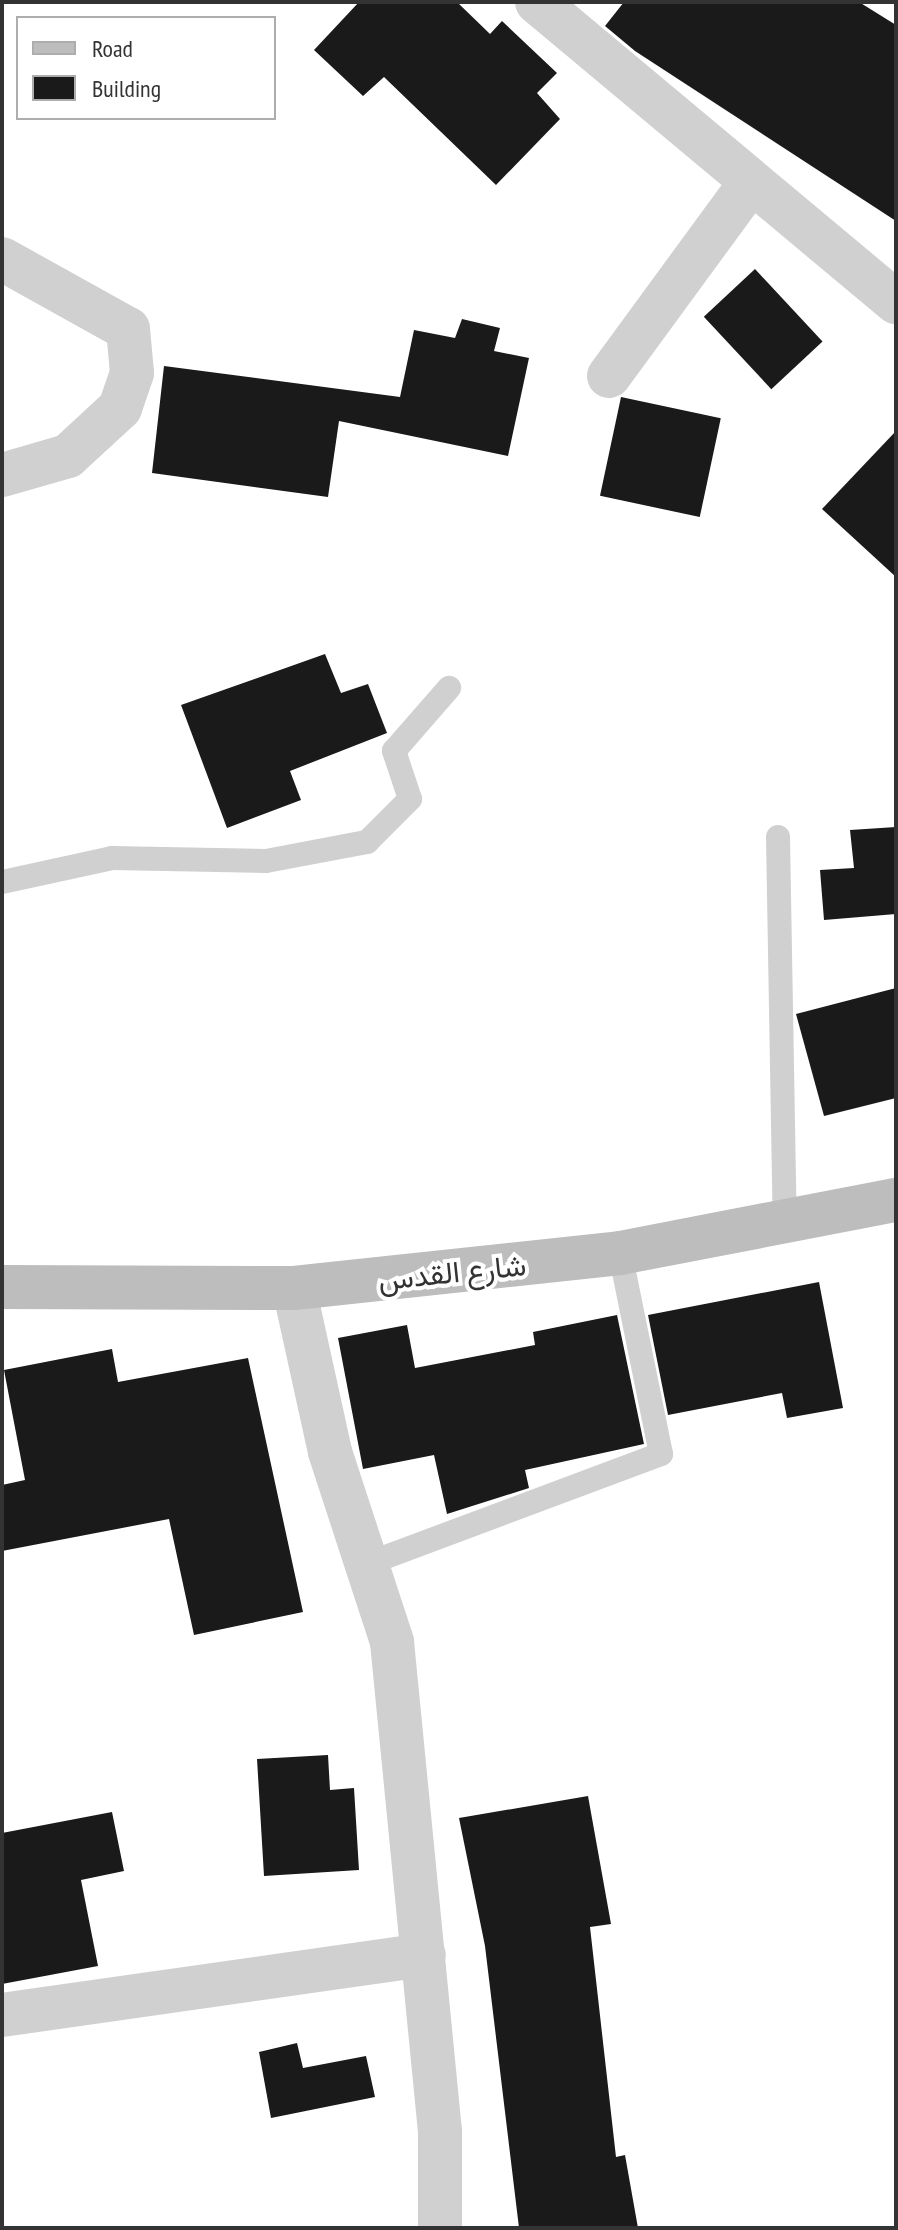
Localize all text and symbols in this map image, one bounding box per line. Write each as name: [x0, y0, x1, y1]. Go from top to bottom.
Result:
legend: [16, 16, 276, 120]
text: Road: [92, 33, 133, 64]
text: Building: [92, 73, 161, 104]
street label: شارع القدس: [376, 1246, 528, 1298]

